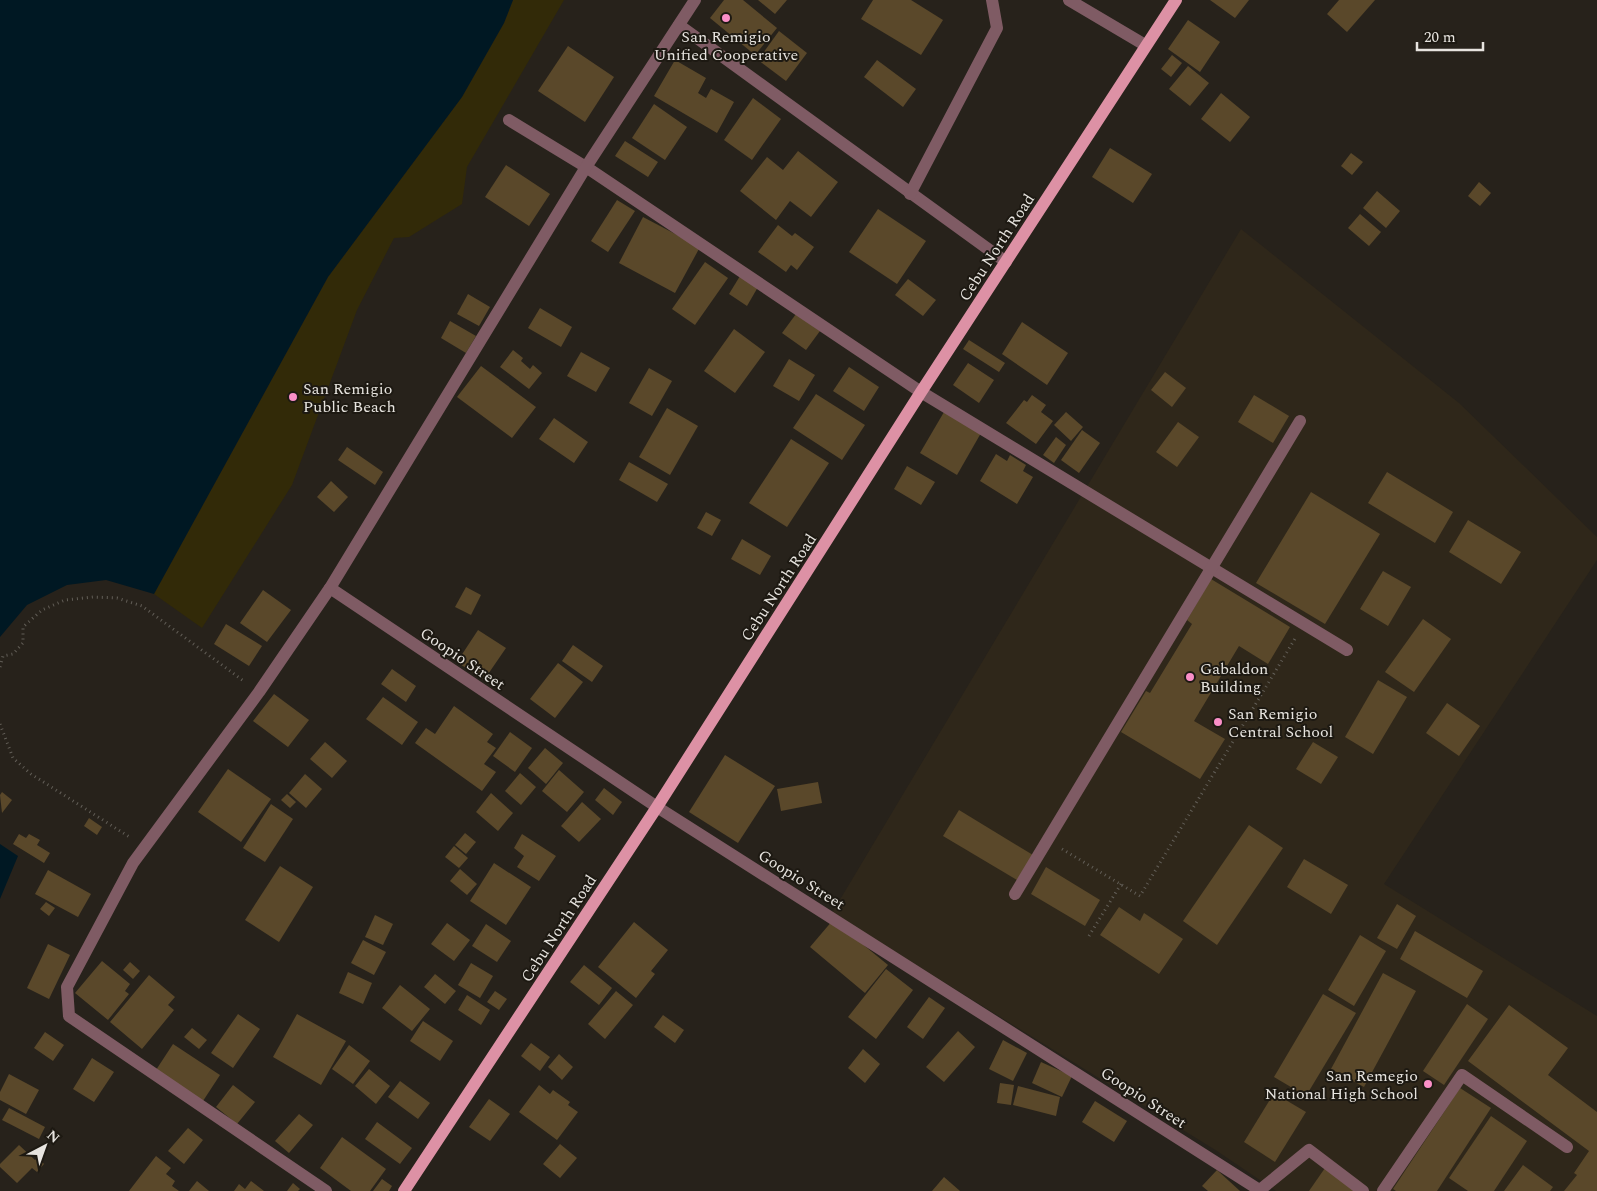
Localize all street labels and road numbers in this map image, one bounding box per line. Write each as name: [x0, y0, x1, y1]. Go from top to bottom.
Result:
street label: Cebu North Road: [953, 189, 1041, 306]
street label: Cebu North Road: [735, 529, 823, 646]
street label: Goopio Street: [415, 621, 510, 696]
street label: Goopio Street: [753, 844, 850, 916]
street label: Cebu North Road: [515, 870, 603, 987]
street label: Goopio Street: [1096, 1061, 1192, 1135]

